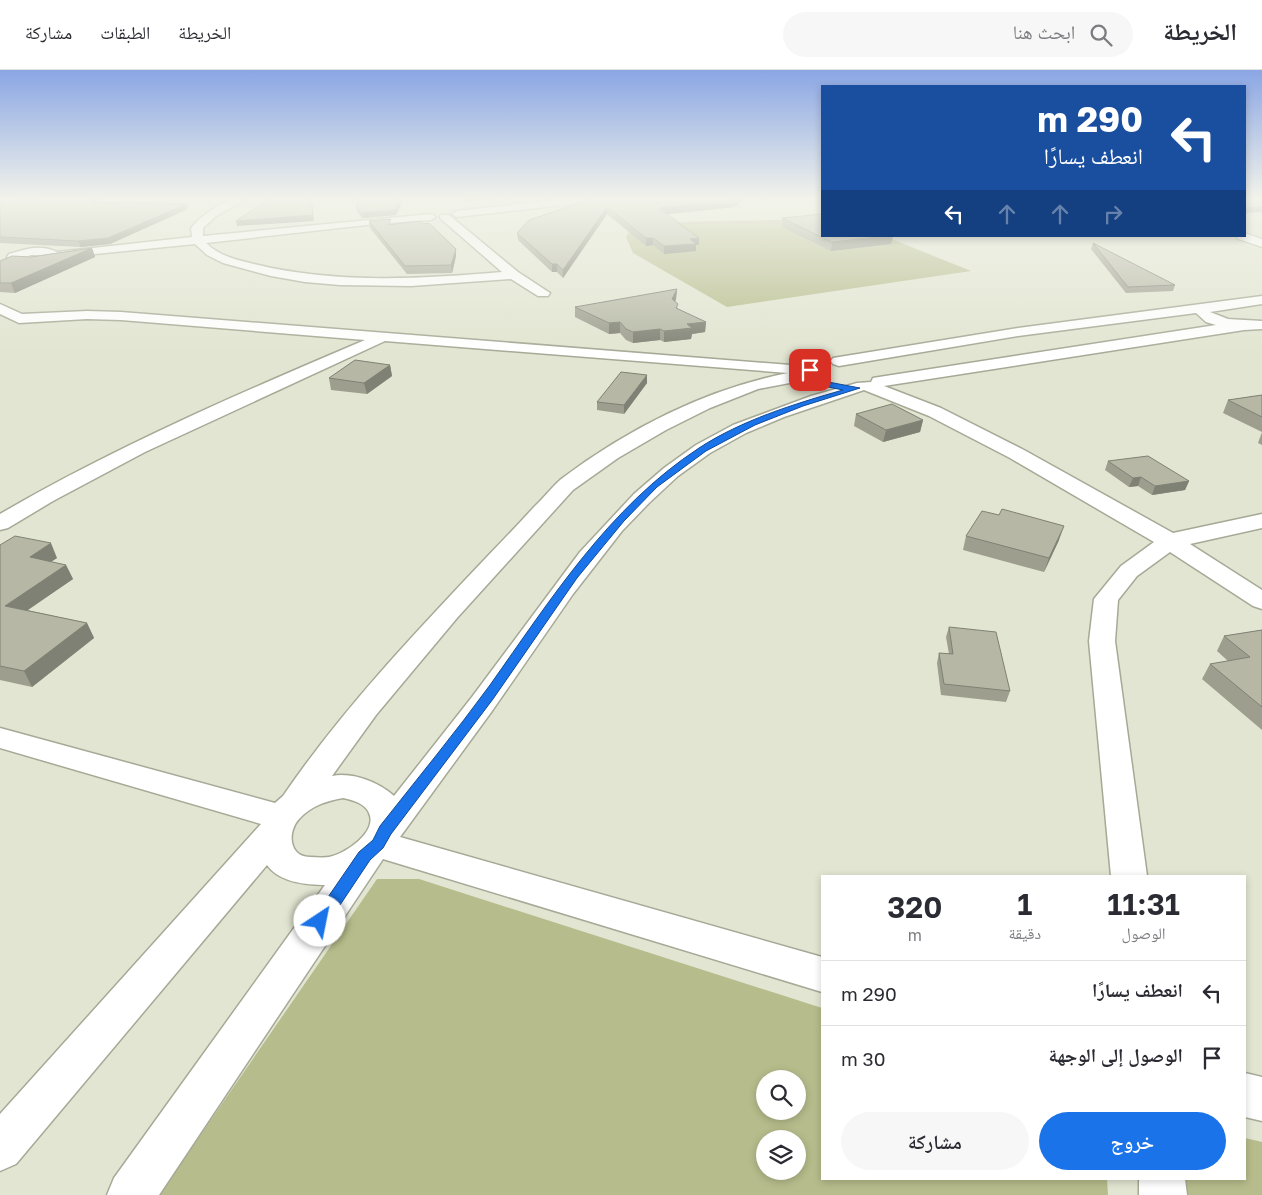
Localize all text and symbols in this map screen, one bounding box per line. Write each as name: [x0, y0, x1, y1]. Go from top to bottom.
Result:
search box: [783, 12, 1133, 57]
text: الخريطة: [1163, 16, 1237, 45]
text: ابحث هنا: [1013, 20, 1075, 43]
text: مشاركة: [25, 21, 72, 43]
text: الطبقات: [100, 21, 150, 43]
text: الخريطة: [178, 21, 231, 43]
icon: search: [1087, 21, 1115, 49]
text: 290 m: [1037, 98, 1143, 140]
icon: left: [1161, 105, 1226, 170]
text: انعطف يسارًا: [1044, 142, 1143, 169]
icon: left: [940, 200, 968, 228]
icon: ahead: [993, 200, 1021, 228]
icon: ahead: [1046, 200, 1074, 228]
icon: right: [1099, 200, 1127, 228]
pin: [789, 349, 831, 391]
icon: arrive: [796, 356, 824, 384]
text: 1: [1017, 886, 1032, 922]
text: 11:31: [1107, 886, 1180, 922]
text: 320: [887, 889, 942, 925]
position arrow: [293, 894, 345, 946]
text: دقيقة: [1009, 923, 1041, 943]
text: الوصول: [1121, 923, 1166, 943]
text: m: [908, 925, 922, 945]
text: انعطف يسارًا: [1092, 978, 1183, 1001]
icon: left: [1198, 979, 1226, 1007]
text: 290 m: [841, 982, 897, 1005]
text: الوصول إلى الوجهة: [1049, 1043, 1183, 1066]
icon: arrive: [1198, 1044, 1226, 1072]
text: 30 m: [841, 1047, 886, 1070]
map controls: [756, 1070, 806, 1180]
button: search: [756, 1070, 806, 1120]
button: مشاركة: [841, 1112, 1029, 1170]
button: خروج: [1039, 1112, 1226, 1170]
button: layers: [756, 1130, 806, 1180]

